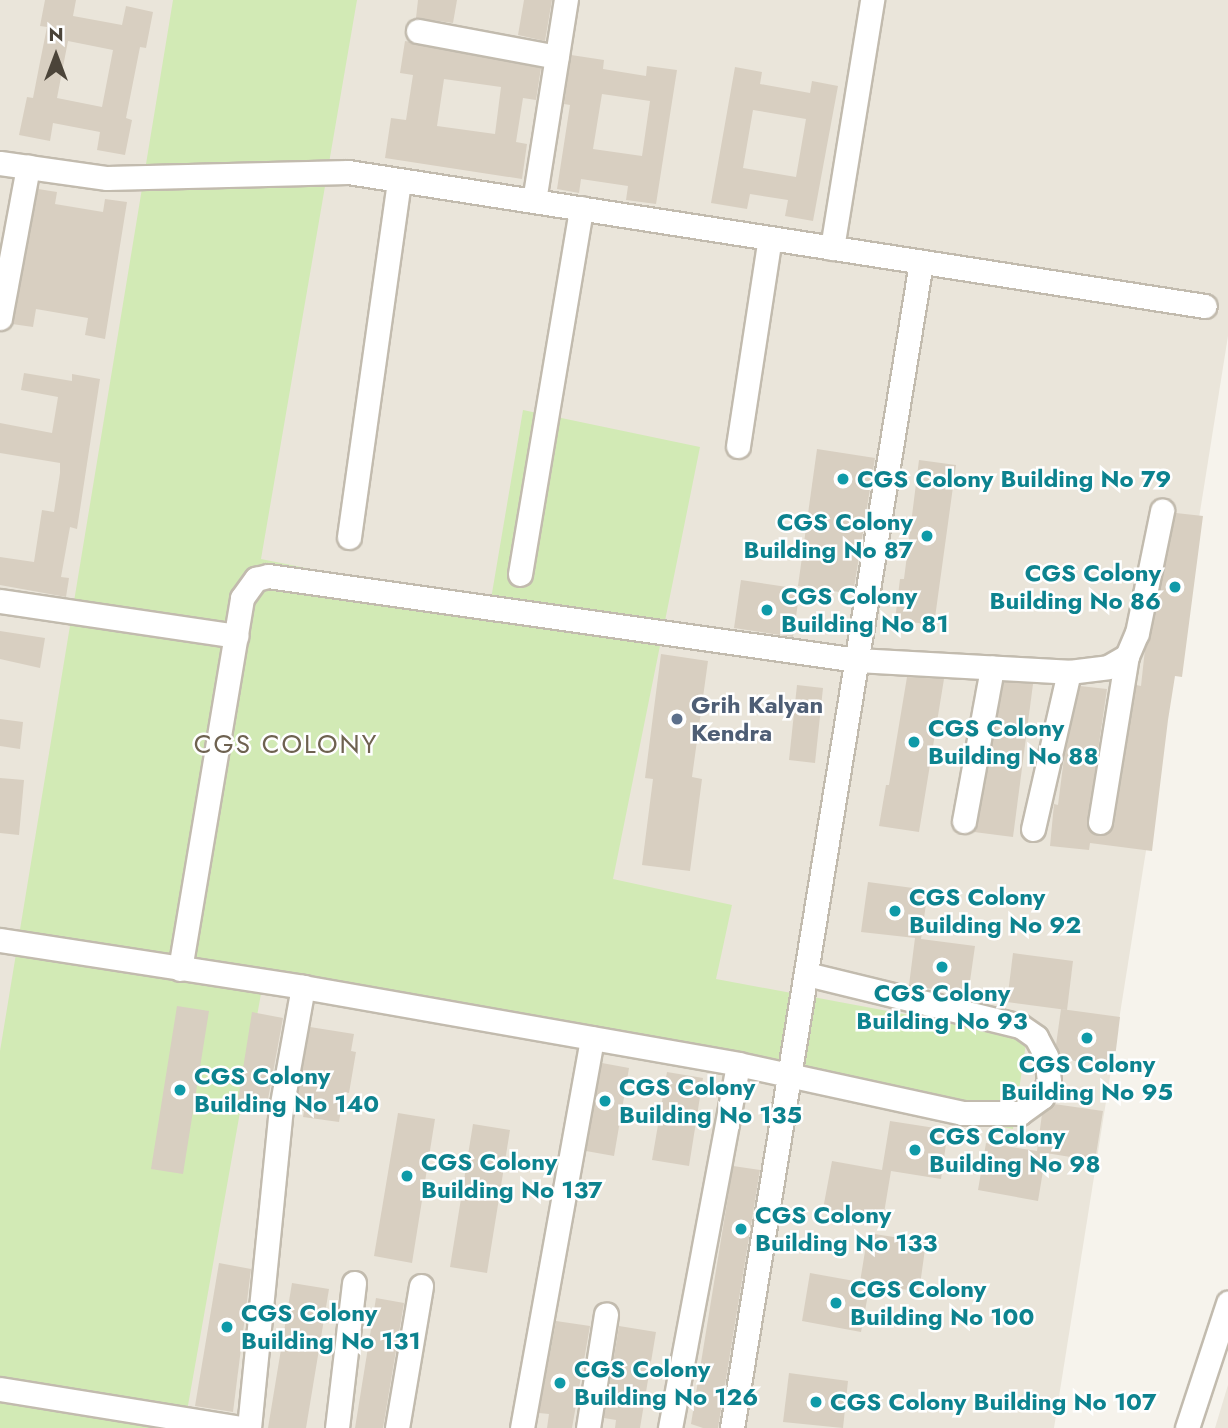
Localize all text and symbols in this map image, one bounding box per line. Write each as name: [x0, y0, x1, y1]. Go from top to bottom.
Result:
north arrow: [21, 21, 91, 91]
text: N: [48, 21, 64, 48]
place label: CGS Colony Building No 79: [857, 465, 1171, 493]
marker: CGS Colony Building No 79: [835, 471, 851, 487]
place label: CGS Colony Building No 87: [744, 508, 913, 564]
marker: CGS Colony Building No 87: [919, 528, 935, 544]
place label: CGS Colony Building No 86: [990, 559, 1161, 615]
marker: CGS Colony Building No 86: [1167, 579, 1183, 595]
place label: CGS Colony Building No 81: [781, 582, 949, 638]
marker: CGS Colony Building No 81: [759, 602, 775, 618]
place label: Grih Kalyan Kendra: [691, 691, 823, 747]
marker: Grih Kalyan Kendra: [669, 711, 685, 727]
place label: CGS Colony Building No 88: [928, 714, 1098, 770]
district label: CGS COLONY: [195, 729, 377, 761]
marker: CGS Colony Building No 88: [906, 734, 922, 750]
place label: CGS Colony Building No 92: [909, 883, 1081, 939]
marker: CGS Colony Building No 92: [887, 903, 903, 919]
marker: CGS Colony Building No 93: [934, 959, 950, 975]
place label: CGS Colony Building No 93: [856, 979, 1028, 1035]
marker: CGS Colony Building No 95: [1079, 1030, 1095, 1046]
place label: CGS Colony Building No 95: [1001, 1050, 1173, 1106]
place label: CGS Colony Building No 140: [194, 1062, 379, 1118]
place label: CGS Colony Building No 135: [619, 1073, 802, 1129]
marker: CGS Colony Building No 140: [172, 1082, 188, 1098]
marker: CGS Colony Building No 135: [597, 1093, 613, 1109]
place label: CGS Colony Building No 98: [929, 1122, 1100, 1178]
marker: CGS Colony Building No 98: [907, 1142, 923, 1158]
place label: CGS Colony Building No 137: [421, 1148, 603, 1204]
marker: CGS Colony Building No 137: [399, 1168, 415, 1184]
place label: CGS Colony Building No 133: [755, 1201, 937, 1257]
marker: CGS Colony Building No 133: [733, 1221, 749, 1237]
place label: CGS Colony Building No 100: [850, 1275, 1034, 1331]
marker: CGS Colony Building No 100: [828, 1295, 844, 1311]
place label: CGS Colony Building No 131: [241, 1299, 421, 1355]
marker: CGS Colony Building No 131: [219, 1319, 235, 1335]
place label: CGS Colony Building No 126: [574, 1355, 758, 1411]
marker: CGS Colony Building No 126: [552, 1375, 568, 1391]
place label: CGS Colony Building No 107: [830, 1388, 1156, 1416]
marker: CGS Colony Building No 107: [808, 1394, 824, 1410]

